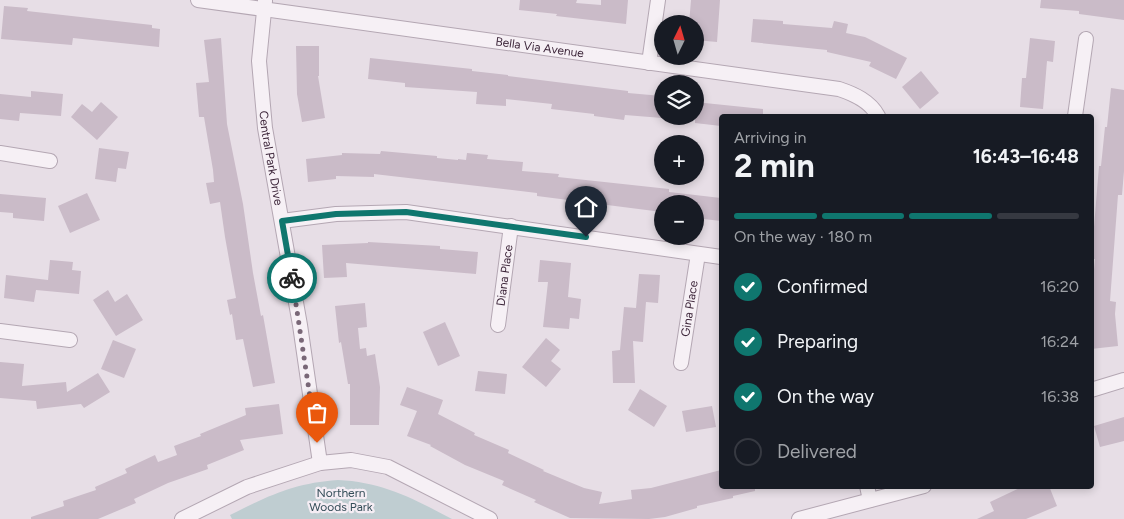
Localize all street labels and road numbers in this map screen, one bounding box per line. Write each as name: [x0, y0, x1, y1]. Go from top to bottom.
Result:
street label: Bella Via Avenue: [495, 34, 585, 61]
street label: Central Park Drive: [256, 110, 286, 207]
street label: Diana Place: [494, 243, 516, 307]
street label: Gina Place: [678, 279, 701, 338]

